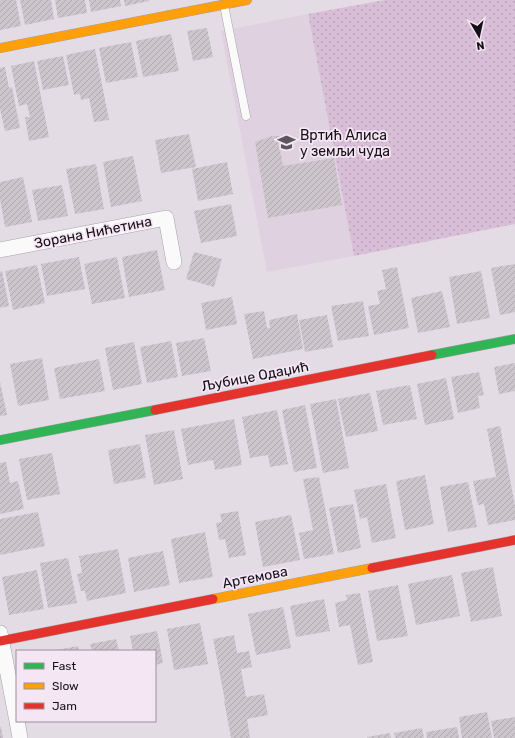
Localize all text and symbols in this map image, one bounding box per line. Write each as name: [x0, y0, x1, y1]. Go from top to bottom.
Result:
north arrow: [459, 16, 499, 56]
text: N: [475, 38, 485, 52]
place label: Вртић Алиса у земљи чуда: [300, 127, 390, 160]
school or university icon: Вртић Алиса у земљи чуда: [277, 133, 297, 153]
street label: Зорана Нићетина: [33, 213, 153, 252]
street label: Љубице Одаџић: [200, 358, 310, 395]
street label: Артемова: [221, 563, 289, 592]
legend: [16, 650, 156, 722]
text: Fast: [52, 659, 76, 673]
text: Slow: [52, 679, 79, 693]
text: Jam: [52, 699, 77, 713]

